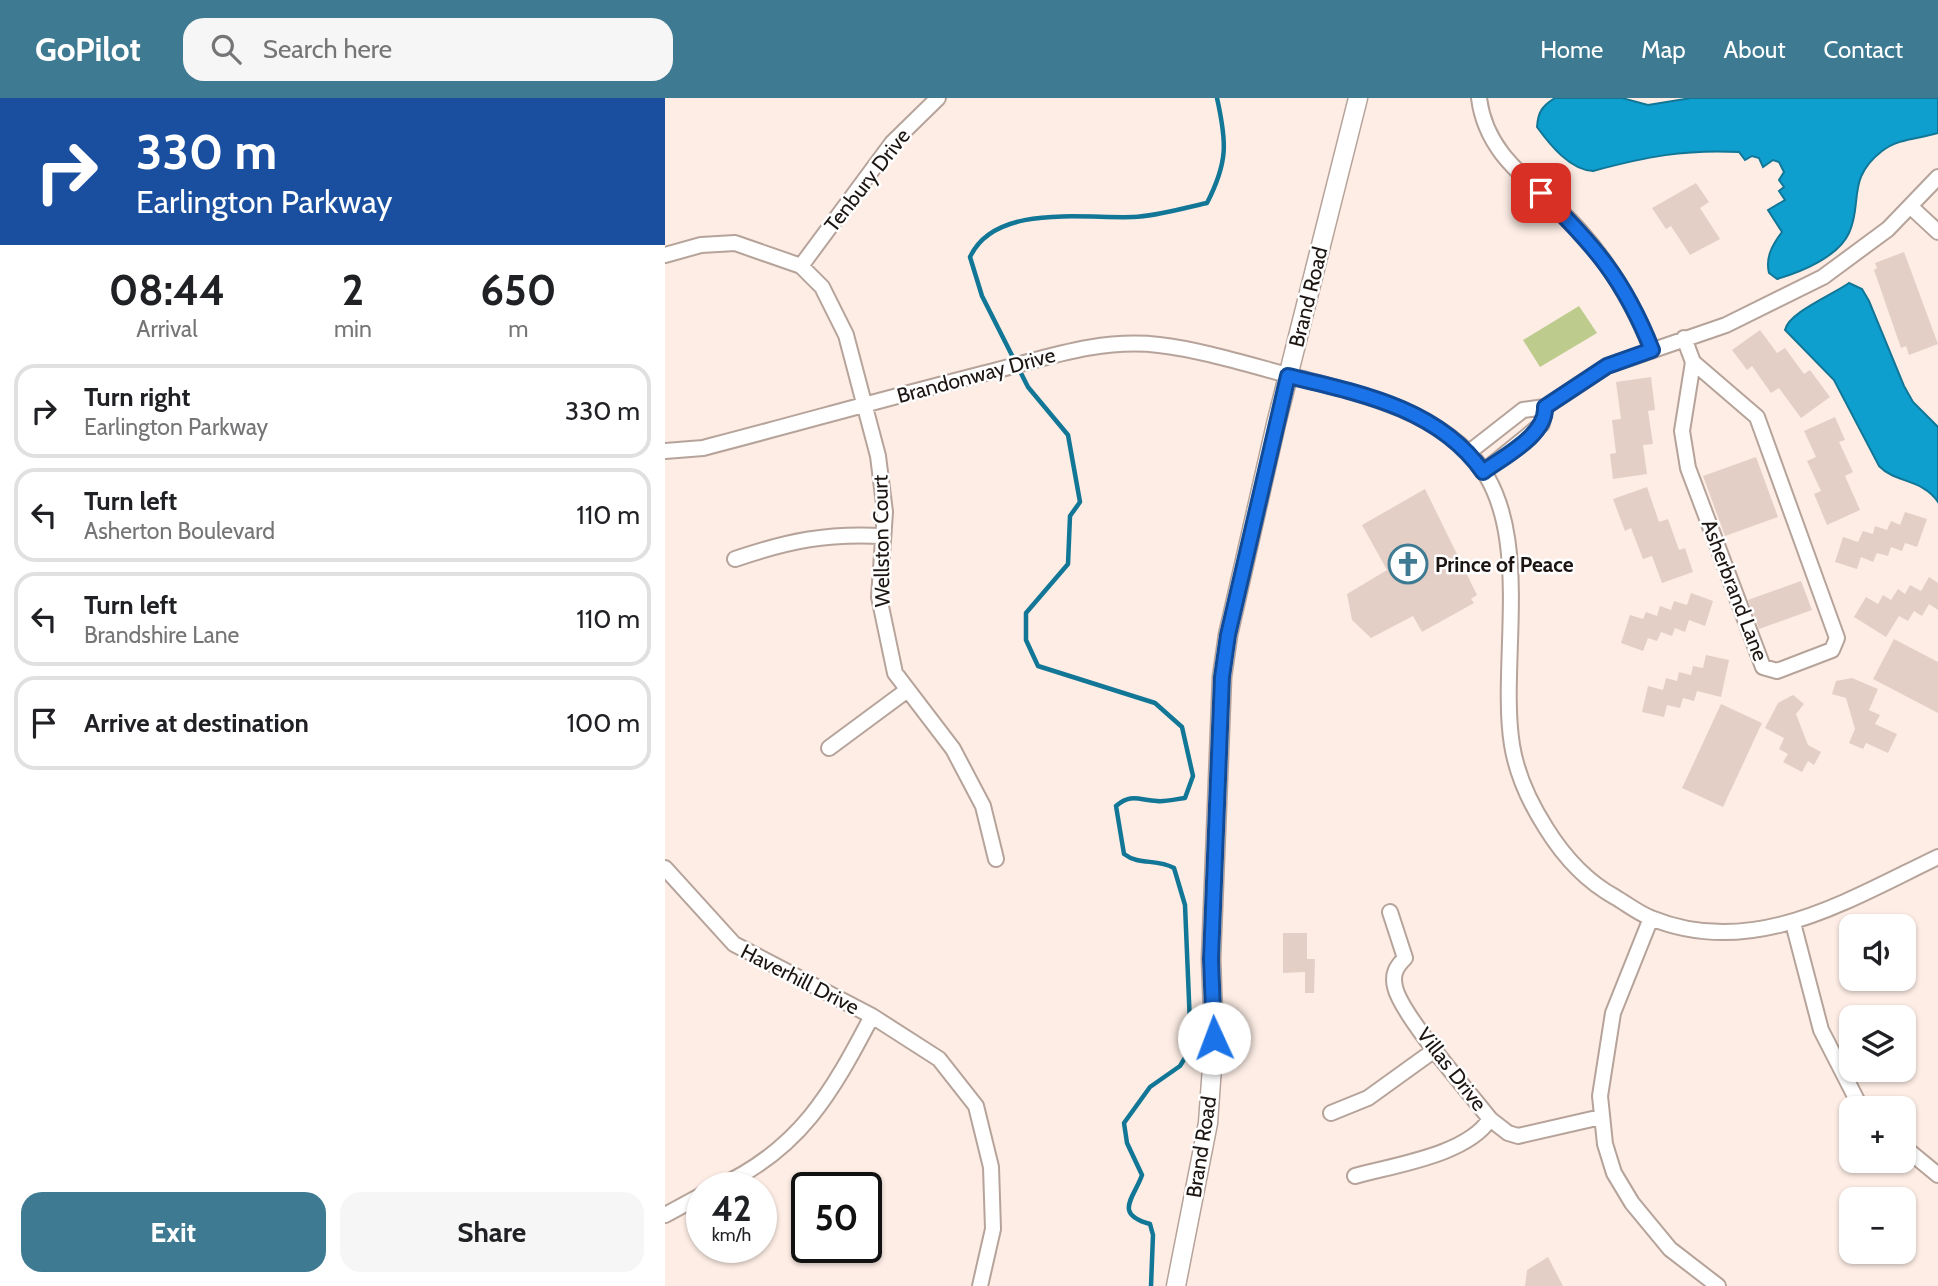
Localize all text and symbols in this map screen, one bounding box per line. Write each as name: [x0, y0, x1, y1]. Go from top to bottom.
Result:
search box: [183, 18, 673, 81]
text: GoPilot: [35, 29, 141, 69]
icon: search: [207, 30, 245, 68]
text: Search here: [263, 33, 392, 65]
text: Home: [1540, 35, 1603, 64]
text: Map: [1641, 35, 1686, 64]
text: About: [1724, 35, 1786, 64]
text: Contact: [1824, 35, 1903, 64]
text: 330 m: [136, 122, 277, 181]
street label: Tenbury Drive: [819, 123, 915, 236]
icon: right: [21, 126, 112, 217]
pin: [1511, 163, 1571, 223]
icon: arrive: [1522, 174, 1560, 212]
text: Earlington Parkway: [136, 182, 392, 221]
street label: Brand Road: [1283, 244, 1333, 350]
text: 08:44: [109, 264, 225, 316]
text: 2: [342, 264, 364, 316]
text: 650: [480, 264, 556, 316]
text: Arrival: [136, 315, 198, 343]
text: min: [334, 315, 372, 343]
text: m: [508, 315, 528, 343]
street label: Brandonway Drive: [894, 342, 1058, 408]
text: Turn right: [84, 381, 190, 413]
icon: right: [25, 392, 63, 430]
text: 330 m: [565, 395, 640, 427]
text: Earlington Parkway: [84, 413, 268, 441]
street label: Wellston Court: [867, 475, 895, 607]
text: Turn left: [84, 485, 177, 517]
icon: left: [25, 496, 63, 534]
text: 110 m: [576, 499, 640, 531]
street label: Asherbrand Lane: [1696, 516, 1774, 665]
text: Asherton Boulevard: [84, 517, 275, 545]
church icon: Prince of Peace: [1387, 543, 1429, 585]
place label: Prince of Peace: [1435, 552, 1574, 577]
text: Turn left: [84, 589, 177, 621]
icon: left: [25, 600, 63, 638]
text: 110 m: [576, 603, 640, 635]
text: Brandshire Lane: [84, 621, 239, 649]
icon: arrive: [25, 704, 63, 742]
text: Arrive at destination: [84, 707, 309, 739]
text: 100 m: [567, 707, 640, 739]
map controls: [1839, 914, 1916, 1264]
button: sound: [1839, 914, 1916, 991]
street label: Haverhill Drive: [737, 938, 864, 1020]
position arrow: [1177, 1001, 1251, 1075]
button: layers: [1839, 1005, 1916, 1082]
street label: Villas Drive: [1412, 1022, 1492, 1116]
street label: Brand Road: [1181, 1094, 1221, 1200]
button: +: [1839, 1096, 1916, 1173]
speed limit sign: 50: [791, 1172, 882, 1263]
text: 42: [711, 1187, 752, 1230]
button: −: [1839, 1187, 1916, 1264]
button: Exit: [21, 1192, 326, 1272]
button: Share: [340, 1192, 644, 1272]
text: km/h: [712, 1224, 751, 1246]

